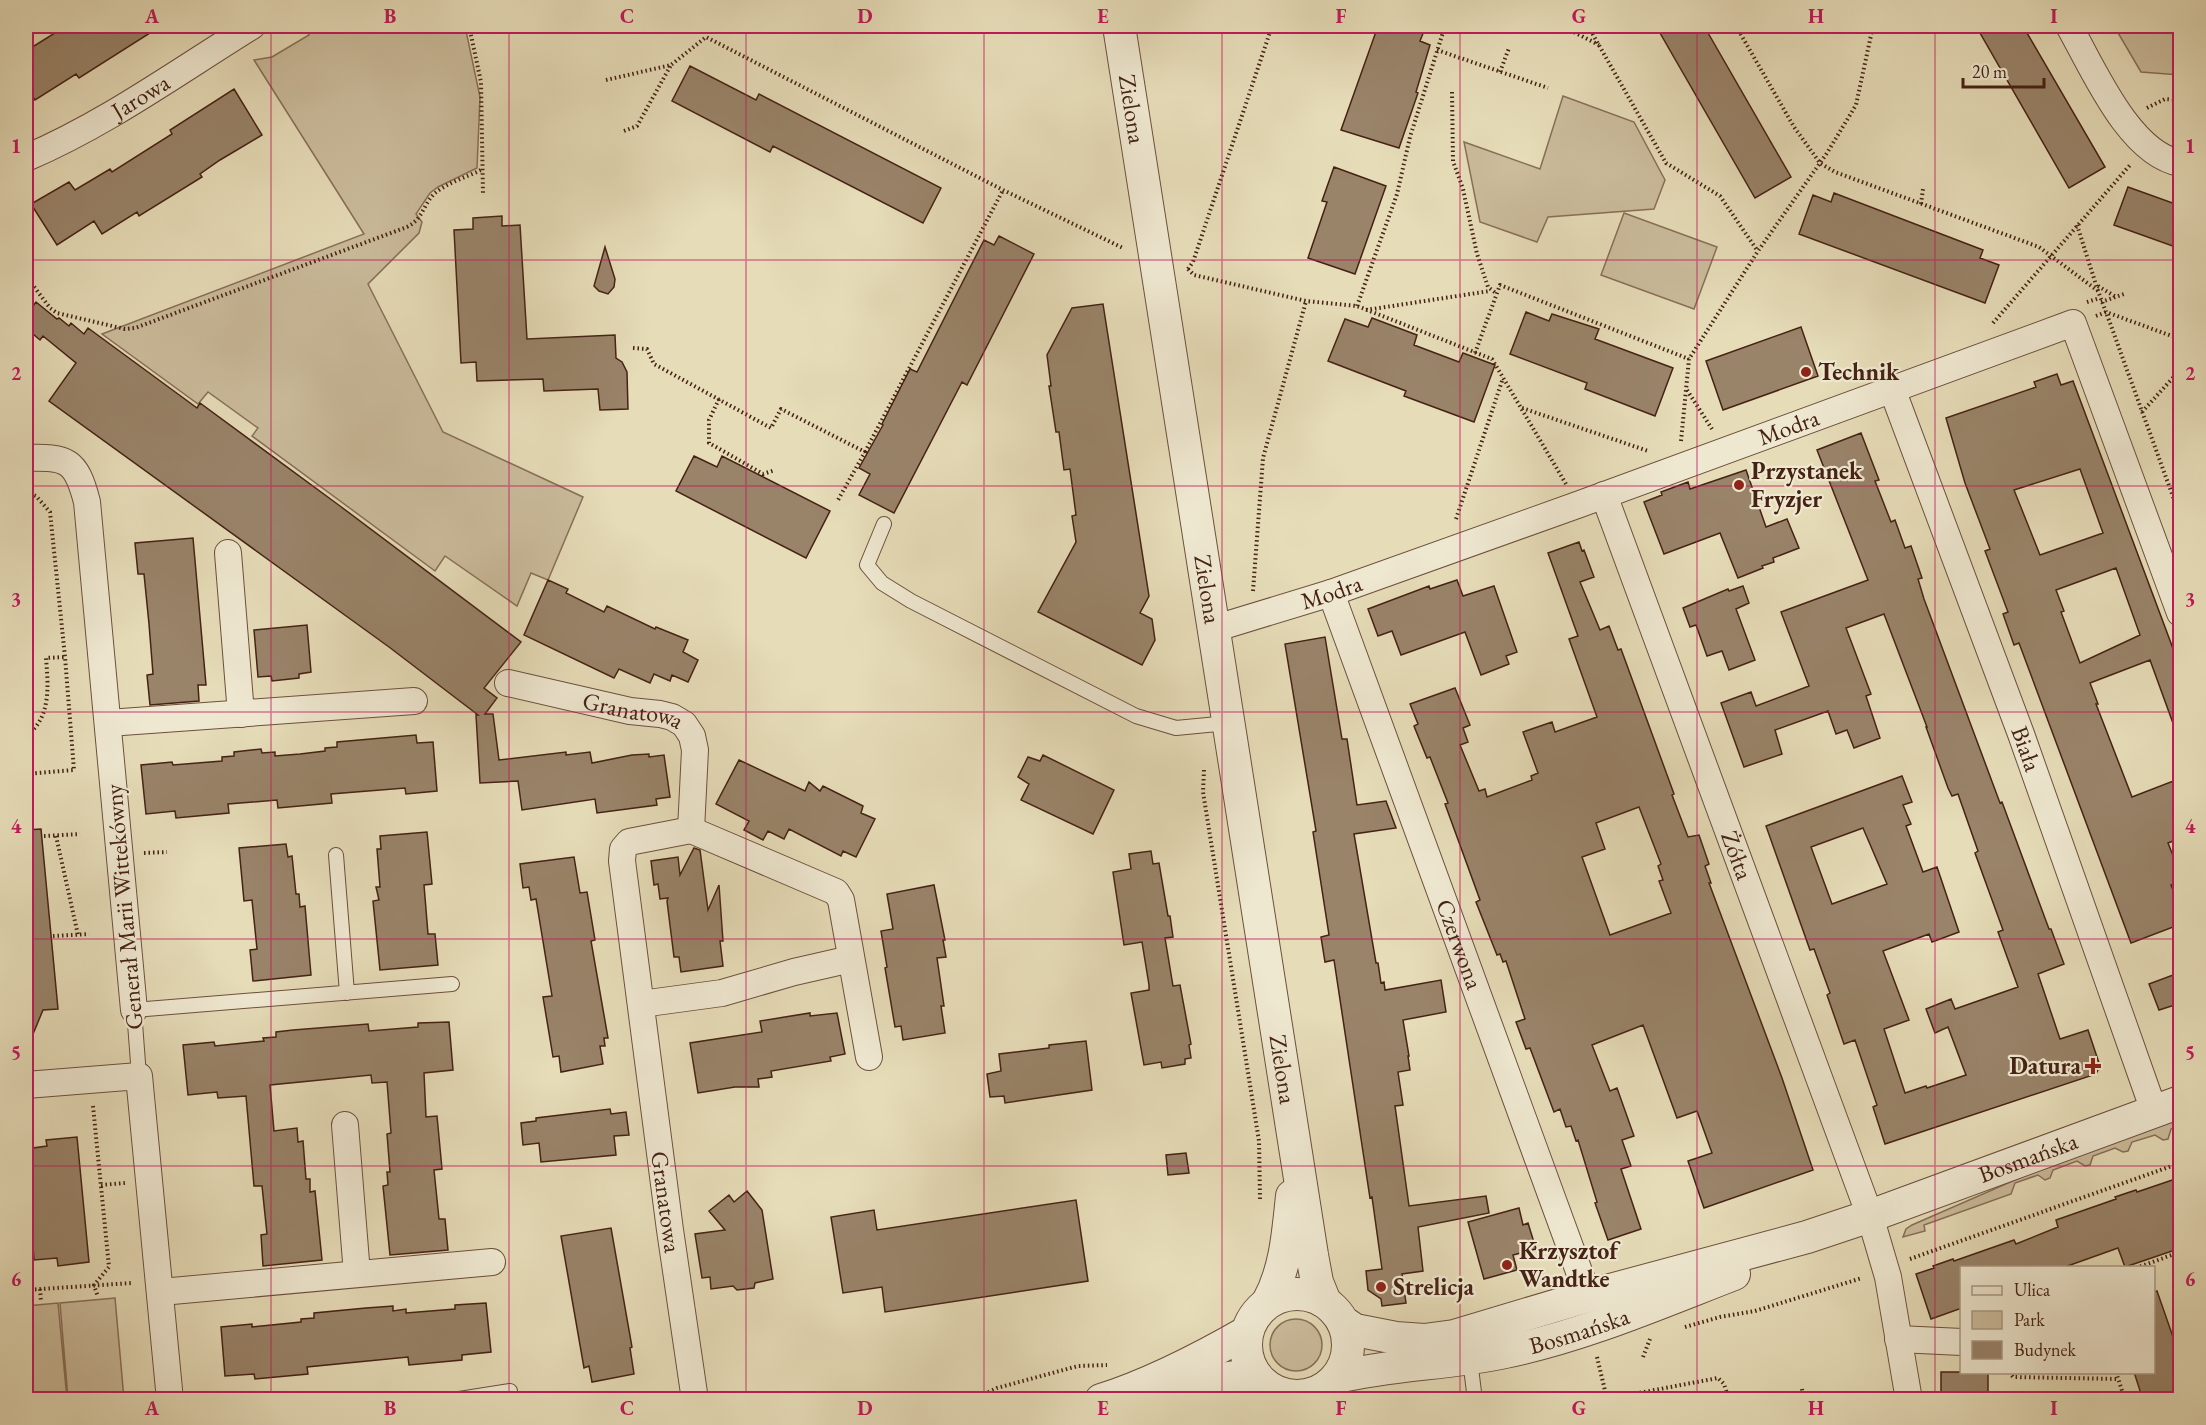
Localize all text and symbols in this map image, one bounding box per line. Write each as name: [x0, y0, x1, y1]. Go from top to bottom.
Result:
text: A: [144, 3, 160, 29]
text: B: [384, 3, 396, 29]
text: C: [620, 3, 634, 29]
text: D: [857, 3, 873, 29]
text: E: [1097, 3, 1109, 29]
text: F: [1336, 3, 1347, 29]
text: G: [1572, 3, 1586, 29]
text: H: [1808, 3, 1824, 29]
text: I: [2050, 3, 2058, 29]
scale bar: [1963, 51, 2044, 89]
text: 20 m: [1972, 60, 2007, 83]
street label: Jarowa: [104, 66, 176, 127]
street label: Zielona: [1112, 72, 1153, 146]
text: 1: [11, 133, 21, 159]
text: 1: [2185, 133, 2195, 159]
place label: Technik: [1818, 356, 1900, 387]
text: 2: [11, 360, 22, 386]
text: 2: [2185, 360, 2196, 386]
marker: Technik: [1799, 365, 1813, 379]
street label: Modra: [1754, 401, 1824, 452]
place label: Przystanek Fryzjer: [1751, 455, 1863, 515]
marker: Przystanek Fryzjer: [1732, 478, 1746, 492]
street label: Zielona: [1187, 552, 1229, 626]
street label: Modra: [1297, 567, 1367, 616]
text: 3: [11, 586, 21, 612]
text: 3: [2185, 586, 2195, 612]
street label: Granatowa: [580, 685, 690, 736]
street label: Biała: [2004, 722, 2049, 776]
street label: Generał Marii Wittekówny: [97, 782, 150, 1031]
text: 4: [11, 813, 22, 839]
text: 4: [2185, 813, 2196, 839]
street label: Żółta: [1714, 826, 1761, 884]
street label: Czerwona: [1429, 895, 1491, 994]
street label: Zielona: [1263, 1032, 1304, 1106]
text: 5: [11, 1039, 21, 1065]
text: 5: [2185, 1039, 2195, 1065]
place label: Datura: [2009, 1050, 2081, 1081]
marker: Datura: [2086, 1059, 2100, 1073]
street label: Bosmańska: [1974, 1125, 2082, 1190]
street label: Granatowa: [644, 1149, 689, 1255]
place label: Krzysztof Wandtke: [1519, 1235, 1621, 1294]
marker: Krzysztof Wandtke: [1500, 1258, 1514, 1272]
text: 6: [11, 1266, 22, 1292]
legend: [1960, 1266, 2155, 1374]
text: 6: [2185, 1266, 2196, 1292]
place label: Strelicja: [1393, 1271, 1475, 1303]
text: Ulica: [2014, 1278, 2051, 1301]
marker: Strelicja: [1374, 1280, 1388, 1294]
street label: Bosmańska: [1526, 1300, 1634, 1361]
text: Park: [2014, 1308, 2045, 1331]
text: Budynek: [2014, 1338, 2077, 1361]
text: A: [144, 1395, 160, 1421]
text: B: [384, 1395, 396, 1421]
text: C: [620, 1395, 634, 1421]
text: D: [857, 1395, 873, 1421]
text: E: [1097, 1395, 1109, 1421]
text: F: [1336, 1395, 1347, 1421]
text: G: [1572, 1395, 1586, 1421]
text: H: [1808, 1395, 1824, 1421]
text: I: [2050, 1395, 2058, 1421]

